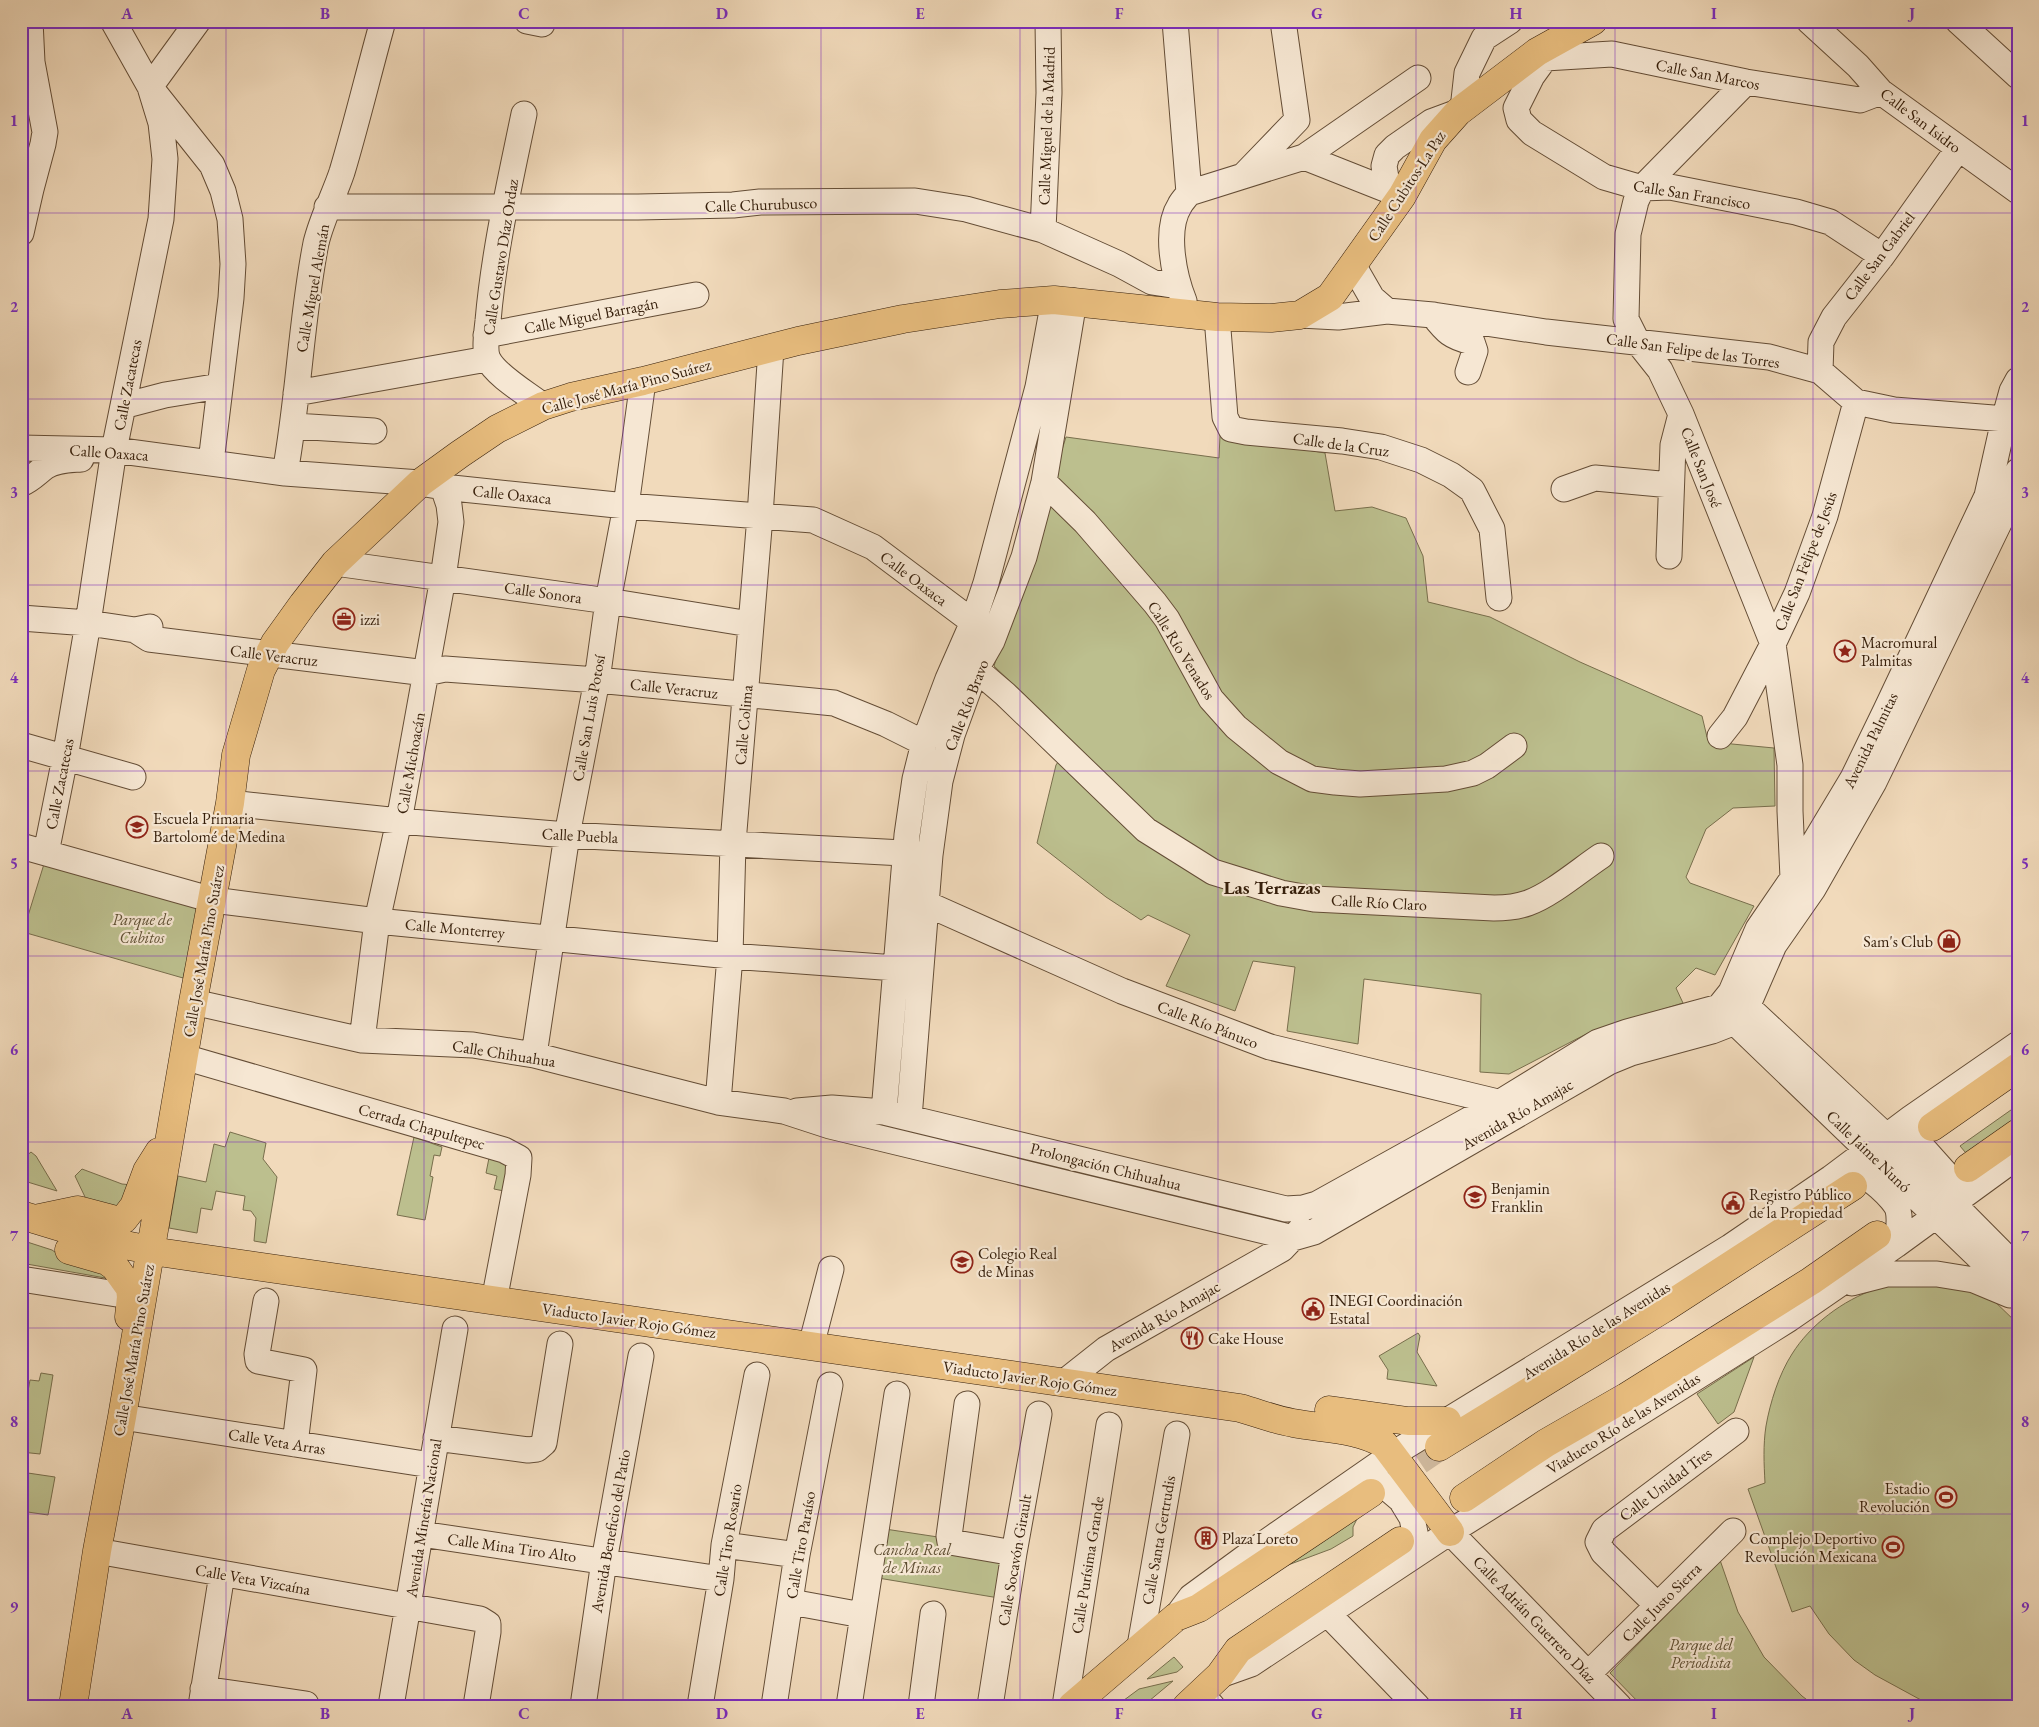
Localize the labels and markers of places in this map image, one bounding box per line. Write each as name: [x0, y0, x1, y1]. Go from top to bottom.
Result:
office icon: izzi: [332, 607, 356, 631]
place label: izzi: [360, 609, 380, 630]
place label: Macromural Palmitas: [1861, 632, 1938, 671]
place icon: Macromural Palmitas: [1833, 639, 1857, 663]
place label: Escuela Primaria Bartolomé de Medina: [153, 808, 286, 847]
school or university icon: Escuela Primaria Bartolomé de Medina: [125, 815, 149, 839]
shop icon: Sam's Club: [1937, 929, 1961, 953]
place label: Sam's Club: [1863, 931, 1933, 952]
place label: Benjamin Franklin: [1491, 1178, 1550, 1217]
place label: Registro Público de la Propiedad: [1749, 1184, 1851, 1223]
school or university icon: Benjamin Franklin: [1463, 1185, 1487, 1209]
public building icon: Registro Público de la Propiedad: [1721, 1191, 1745, 1215]
place label: Colegio Real de Minas: [978, 1243, 1057, 1282]
school or university icon: Colegio Real de Minas: [950, 1250, 974, 1274]
place label: INEGI Coordinación Estatal: [1329, 1290, 1463, 1329]
public building icon: INEGI Coordinación Estatal: [1301, 1297, 1325, 1321]
restaurant icon: Cake House: [1180, 1326, 1204, 1350]
place label: Cake House: [1208, 1328, 1283, 1349]
place label: Estadio Revolución: [1859, 1478, 1931, 1517]
sports icon: Estadio Revolución: [1934, 1485, 1958, 1509]
building icon: Plaza Loreto: [1194, 1526, 1218, 1550]
place label: Plaza Loreto: [1222, 1528, 1298, 1549]
place label: Complejo Deportivo Revolución Mexicana: [1744, 1528, 1878, 1567]
sports icon: Complejo Deportivo Revolución Mexicana: [1881, 1535, 1905, 1559]

